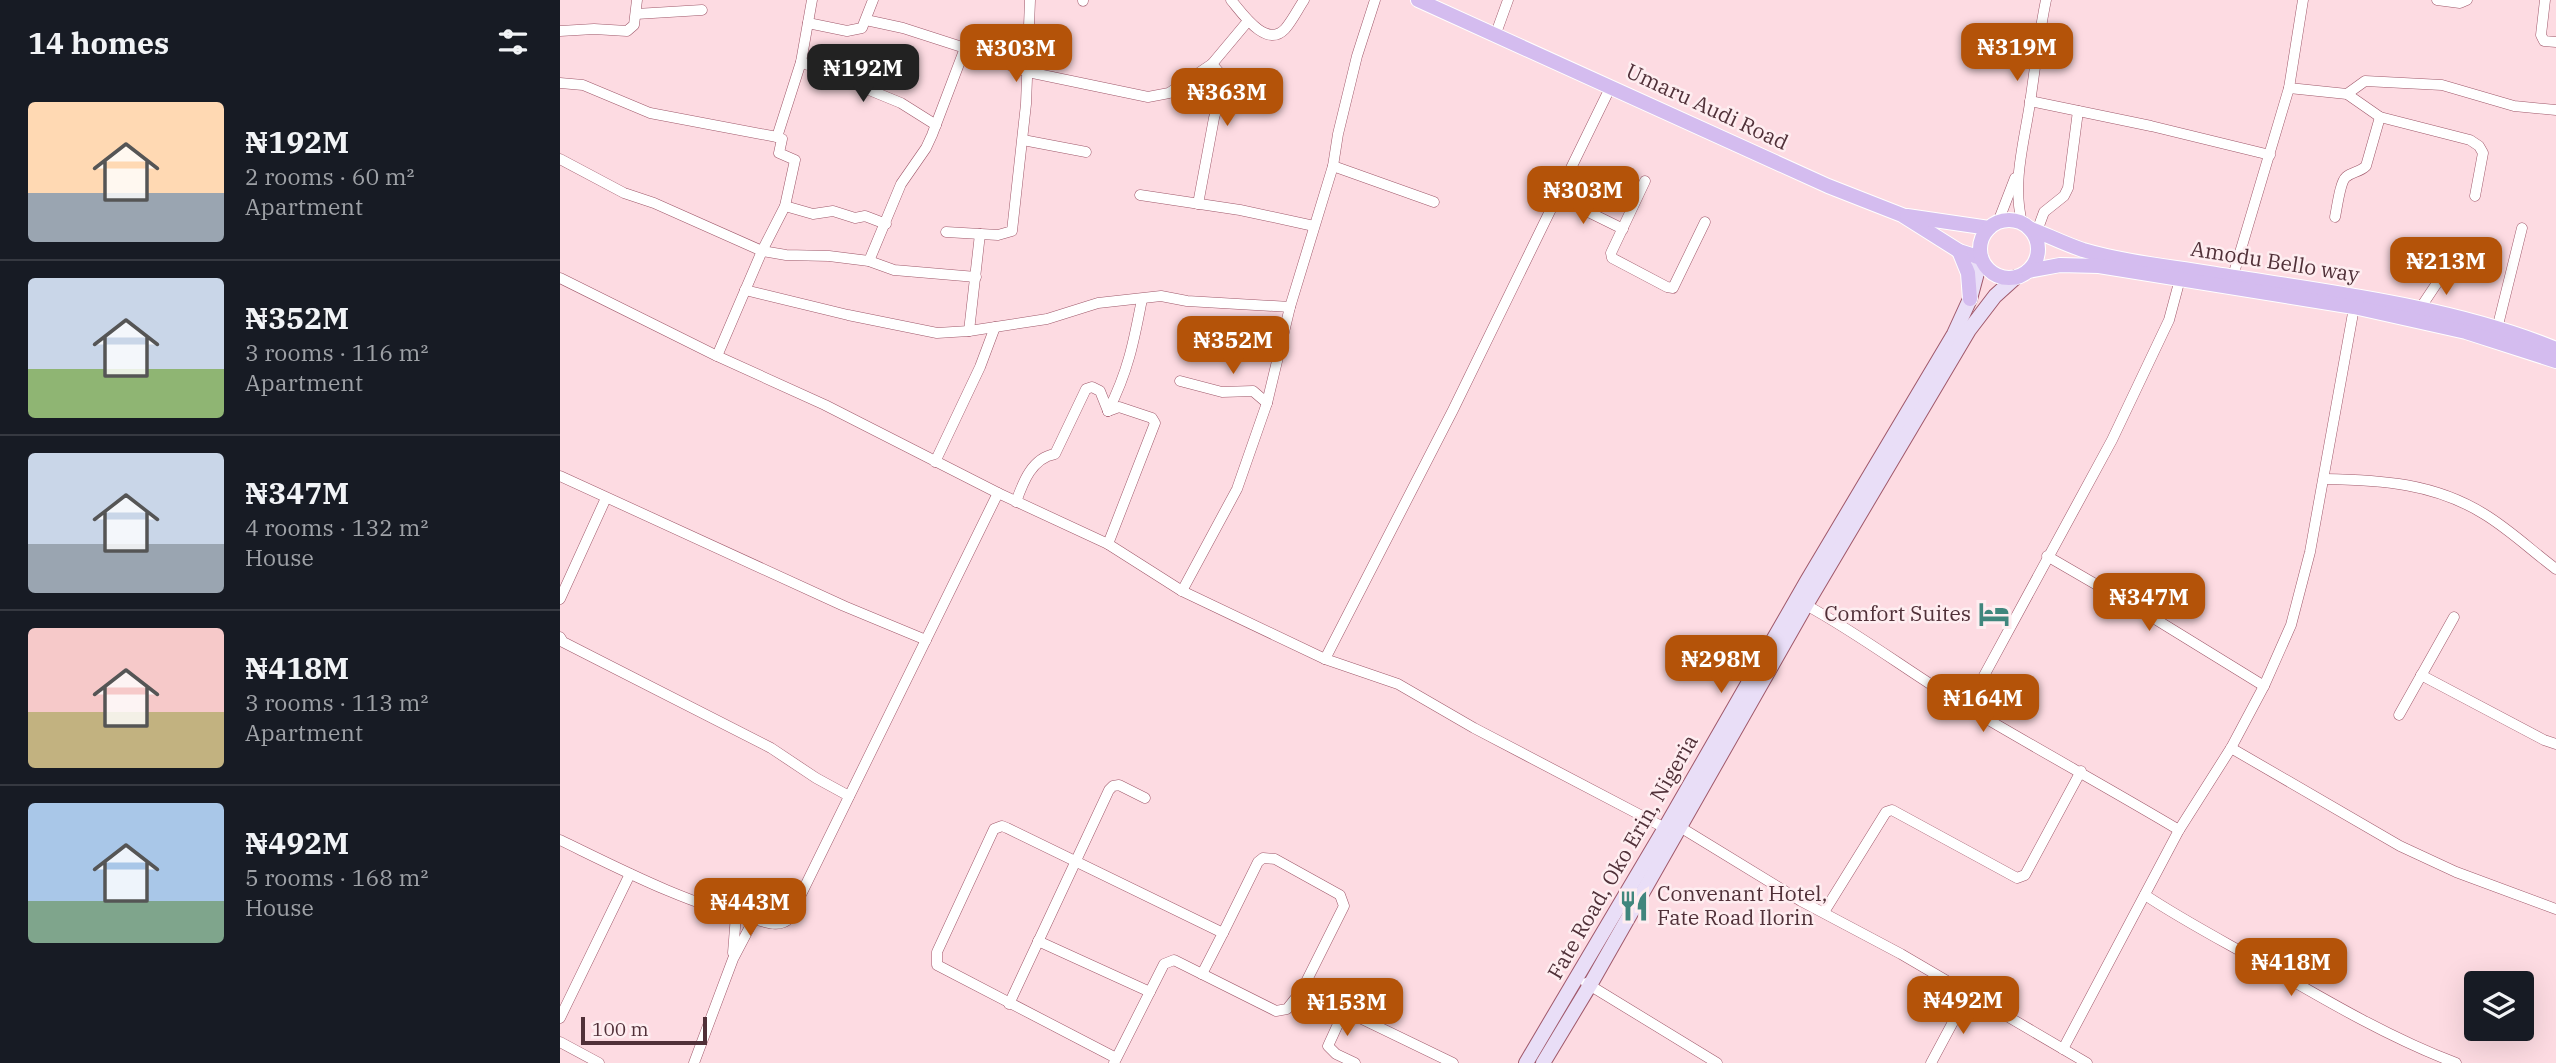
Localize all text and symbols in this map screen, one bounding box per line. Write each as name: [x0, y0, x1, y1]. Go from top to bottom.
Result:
text: 14 homes: [28, 23, 169, 62]
icon: filters: [494, 23, 532, 61]
pin: ₦303M: [967, 24, 1065, 84]
pin: ₦319M: [1968, 24, 2066, 83]
text: ₦319M: [1977, 31, 2057, 61]
text: ₦303M: [976, 32, 1056, 62]
pin: ₦192M: [814, 44, 912, 104]
text: ₦192M: [823, 52, 903, 82]
street label: Umaru Audi Road: [1622, 56, 1793, 156]
pin: ₦363M: [1178, 68, 1276, 128]
text: ₦363M: [1187, 76, 1267, 106]
text: ₦192M: [245, 122, 349, 161]
icon: home: [84, 130, 168, 214]
text: 2 rooms · 60 m²: [245, 161, 415, 191]
pin: ₦303M: [1534, 166, 1632, 226]
text: ₦303M: [1543, 174, 1623, 204]
text: Apartment: [245, 191, 363, 221]
street label: Amodu Bello way: [2189, 234, 2362, 288]
pin: ₦213M: [2397, 238, 2495, 297]
text: ₦213M: [2406, 245, 2486, 275]
text: ₦352M: [245, 298, 349, 337]
icon: home: [84, 306, 168, 390]
pin: ₦352M: [1184, 316, 1282, 376]
text: ₦352M: [1193, 324, 1273, 354]
text: 3 rooms · 116 m²: [245, 337, 428, 367]
text: Apartment: [245, 367, 363, 397]
text: ₦347M: [245, 473, 349, 512]
icon: home: [84, 481, 168, 565]
text: 4 rooms · 132 m²: [245, 512, 428, 542]
text: House: [245, 542, 314, 572]
pin: ₦347M: [2100, 574, 2198, 633]
text: ₦347M: [2109, 581, 2189, 611]
hotel icon: Comfort Suites: [1977, 597, 2011, 631]
place label: Comfort Suites: [1824, 599, 1971, 627]
pin: ₦298M: [1672, 636, 1770, 695]
text: ₦298M: [1681, 643, 1761, 673]
text: ₦418M: [245, 648, 349, 687]
icon: home: [84, 656, 168, 740]
pin: ₦164M: [1934, 674, 2032, 734]
text: ₦164M: [1943, 682, 2023, 712]
text: 3 rooms · 113 m²: [245, 687, 428, 717]
text: Apartment: [245, 717, 363, 747]
street label: Fate Road, Oko Erin, Nigeria: [1541, 729, 1704, 984]
text: ₦492M: [245, 823, 349, 862]
icon: home: [84, 831, 168, 915]
text: 5 rooms · 168 m²: [245, 862, 428, 892]
pin: ₦443M: [701, 878, 799, 938]
place label: Convenant Hotel, Fate Road Ilorin: [1657, 879, 1827, 931]
text: ₦443M: [710, 886, 790, 916]
restaurant icon: Convenant Hotel, Fate Road Ilorin: [1617, 889, 1651, 923]
text: House: [245, 892, 314, 922]
pin: ₦418M: [2242, 939, 2340, 998]
text: ₦418M: [2251, 946, 2331, 976]
map controls: [2464, 971, 2534, 1041]
button: layers: [2464, 971, 2534, 1041]
pin: ₦492M: [1914, 976, 2012, 1036]
pin: ₦153M: [1298, 978, 1396, 1038]
text: ₦492M: [1923, 984, 2003, 1014]
text: ₦153M: [1307, 986, 1387, 1016]
scale bar: [581, 1014, 707, 1046]
text: 100 m: [592, 1017, 649, 1041]

